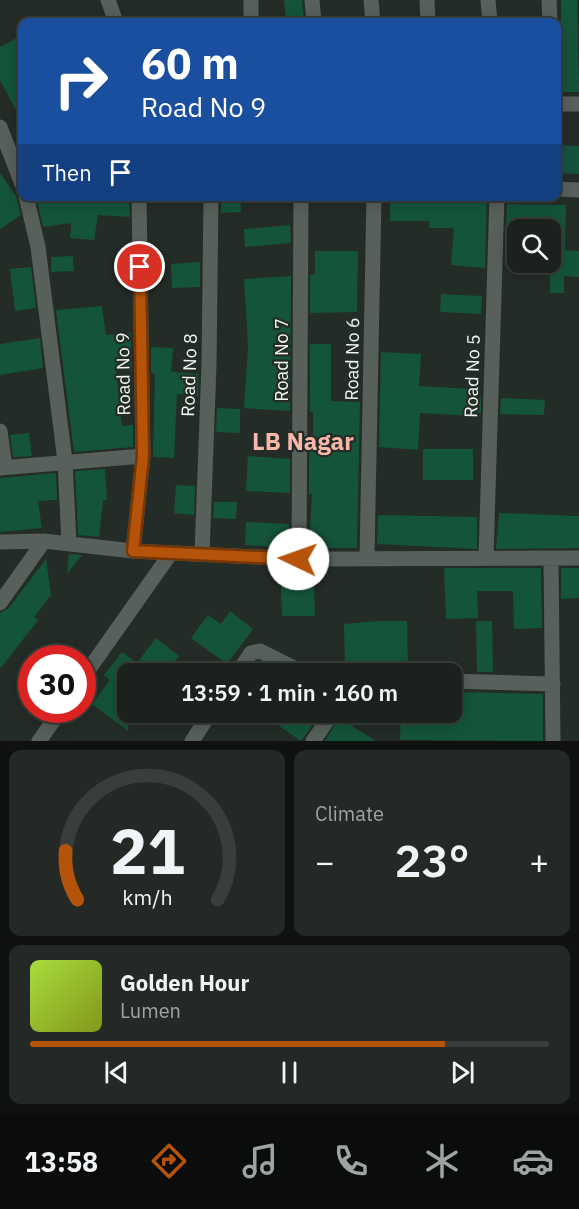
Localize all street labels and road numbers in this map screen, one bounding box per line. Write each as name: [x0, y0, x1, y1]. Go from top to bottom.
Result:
street label: Road No 6: [340, 317, 364, 401]
street label: Road No 7: [270, 318, 293, 402]
street label: Road No 9: [111, 332, 135, 416]
street label: Road No 8: [176, 333, 202, 417]
street label: Road No 5: [459, 334, 485, 418]

